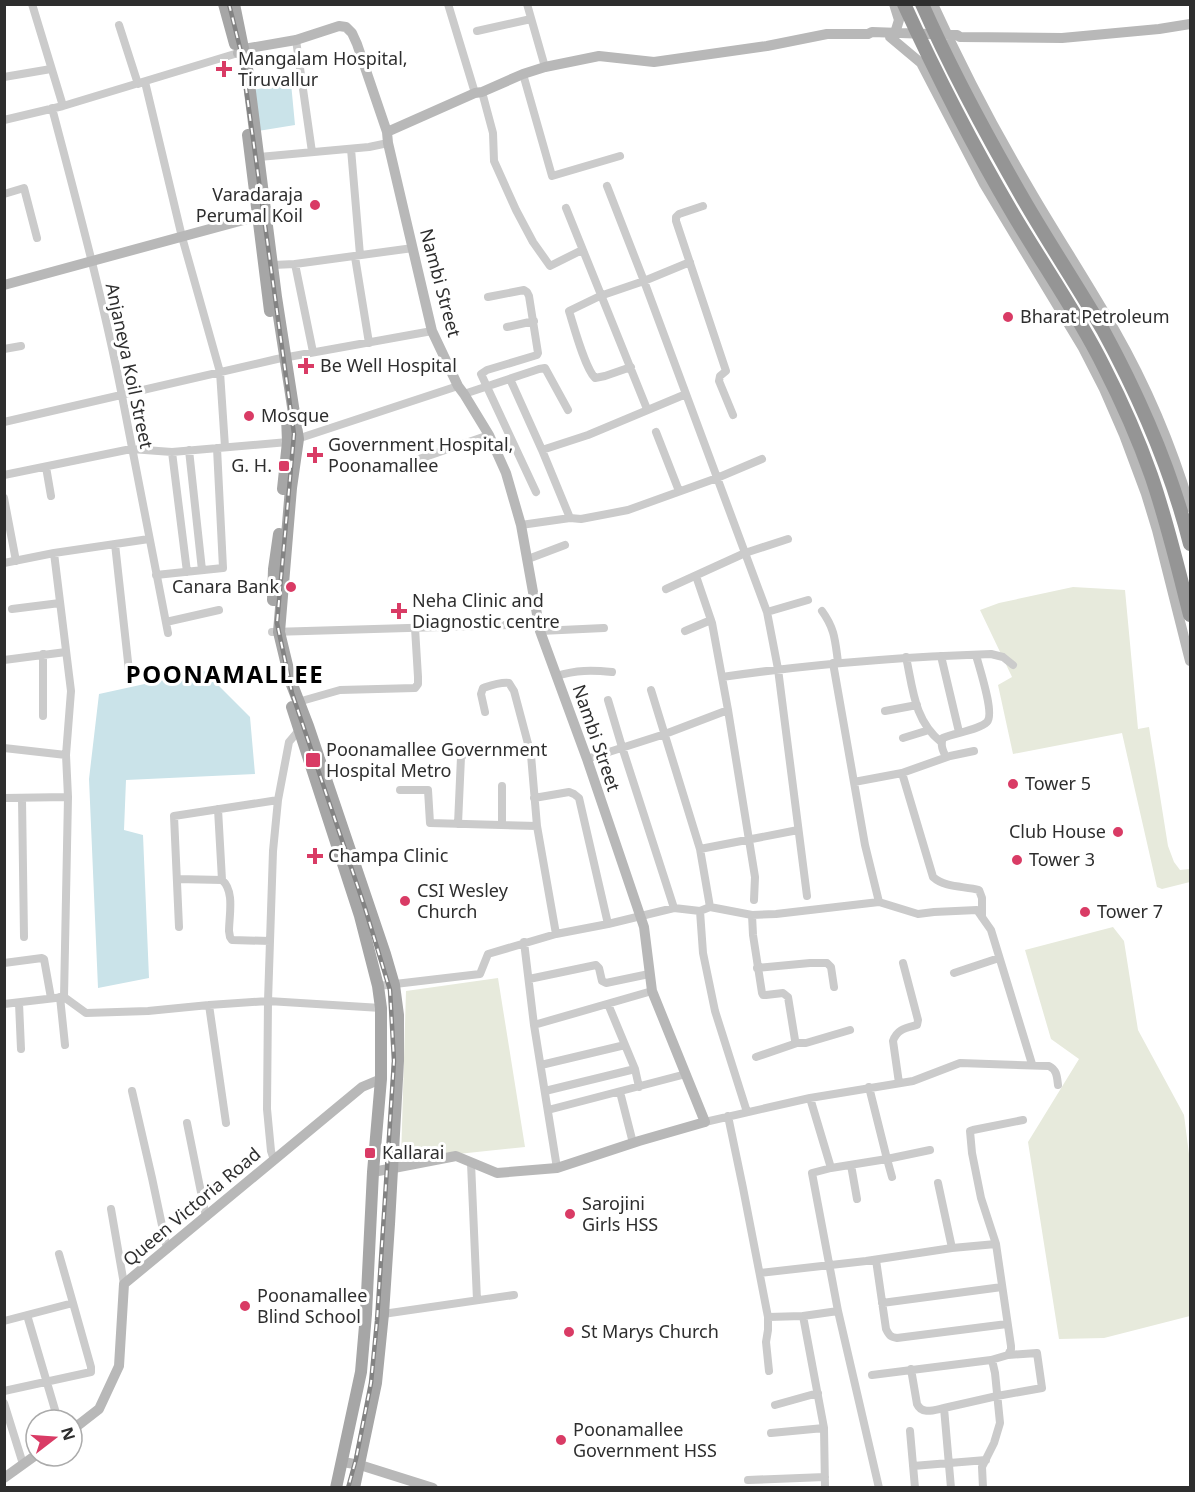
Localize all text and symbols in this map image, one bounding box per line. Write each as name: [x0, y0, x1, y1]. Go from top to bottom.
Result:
place label: Mangalam Hospital, Tiruvallur: [238, 46, 408, 91]
marker: Mangalam Hospital, Tiruvallur: [215, 60, 233, 78]
place label: Varadaraja Perumal Koil: [196, 182, 303, 227]
marker: Varadaraja Perumal Koil: [308, 198, 322, 212]
street label: Nambi Street: [415, 226, 467, 340]
street label: Anjaneya Koil Street: [101, 281, 159, 451]
place label: Bharat Petroleum: [1020, 304, 1170, 328]
marker: Bharat Petroleum: [1001, 310, 1015, 324]
place label: Be Well Hospital: [320, 353, 457, 377]
marker: Be Well Hospital: [297, 357, 315, 375]
place label: Mosque: [261, 403, 329, 427]
marker: Mosque: [242, 409, 256, 423]
place label: Government Hospital, Poonamallee: [328, 432, 513, 477]
marker: Government Hospital, Poonamallee: [306, 446, 324, 464]
place label: G. H.: [231, 453, 272, 477]
marker: G. H.: [277, 459, 291, 473]
place label: Canara Bank: [172, 574, 279, 598]
marker: Canara Bank: [284, 580, 298, 594]
place label: Neha Clinic and Diagnostic centre: [412, 588, 560, 633]
marker: Neha Clinic and Diagnostic centre: [390, 602, 408, 620]
district label: POONAMALLEE: [126, 657, 324, 690]
street label: Nambi Street: [567, 681, 627, 795]
place label: Poonamallee Government Hospital Metro: [326, 737, 548, 782]
marker: Poonamallee Government Hospital Metro: [304, 751, 322, 769]
place label: Tower 5: [1025, 771, 1091, 795]
marker: Tower 5: [1006, 777, 1020, 791]
place label: Club House: [1009, 819, 1106, 843]
marker: Club House: [1111, 825, 1125, 839]
place label: Champa Clinic: [328, 843, 449, 867]
marker: Champa Clinic: [306, 847, 324, 865]
place label: Tower 3: [1029, 847, 1095, 871]
marker: Tower 3: [1010, 853, 1024, 867]
place label: CSI Wesley Church: [417, 878, 509, 923]
marker: CSI Wesley Church: [398, 894, 412, 908]
place label: Tower 7: [1097, 899, 1163, 923]
marker: Tower 7: [1078, 905, 1092, 919]
place label: Kallarai: [382, 1140, 444, 1164]
street label: Queen Victoria Road: [117, 1141, 265, 1271]
marker: Kallarai: [363, 1146, 377, 1160]
place label: Sarojini Girls HSS: [582, 1191, 658, 1236]
marker: Sarojini Girls HSS: [563, 1207, 577, 1221]
place label: Poonamallee Blind School: [257, 1283, 367, 1328]
marker: Poonamallee Blind School: [238, 1299, 252, 1313]
place label: St Marys Church: [581, 1319, 719, 1343]
marker: St Marys Church: [562, 1325, 576, 1339]
north arrow: [24, 1408, 84, 1468]
place label: Poonamallee Government HSS: [573, 1417, 717, 1462]
text: N: [56, 1424, 81, 1443]
marker: Poonamallee Government HSS: [554, 1433, 568, 1447]

